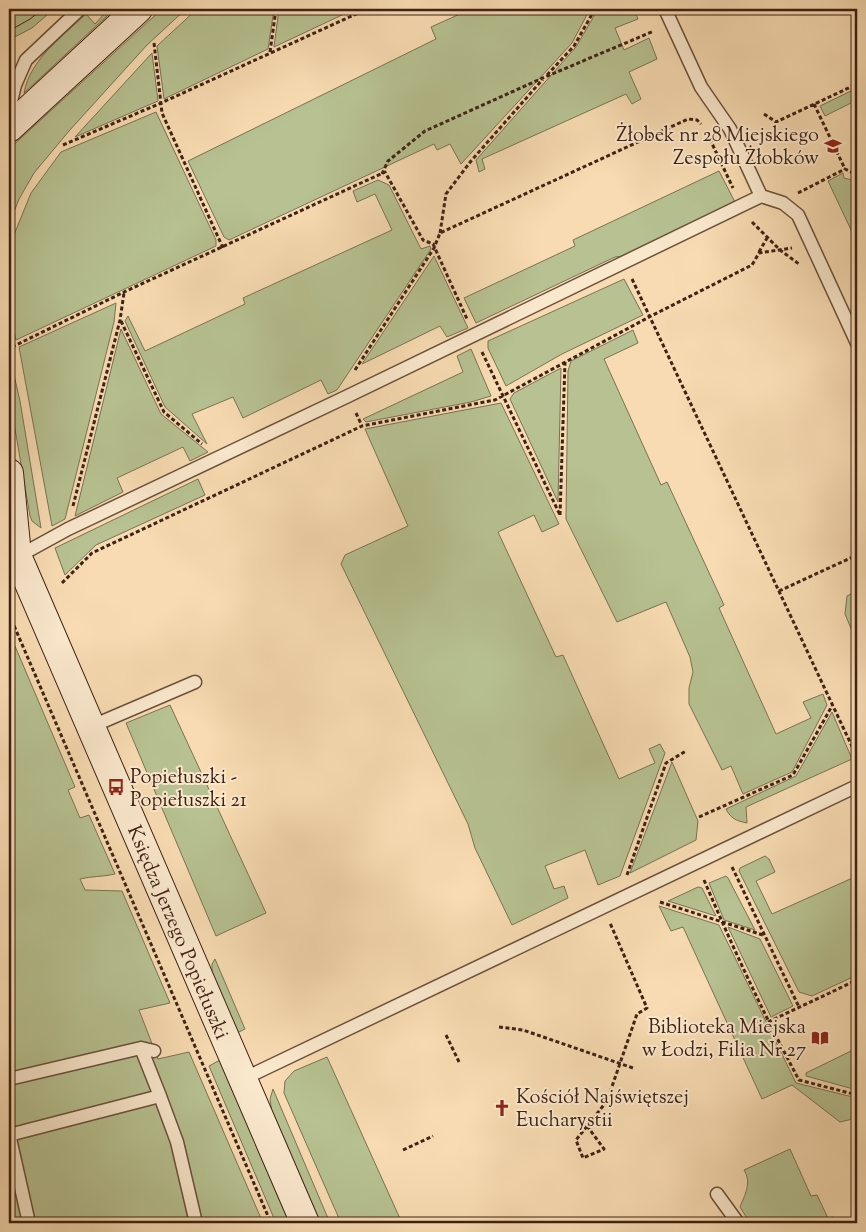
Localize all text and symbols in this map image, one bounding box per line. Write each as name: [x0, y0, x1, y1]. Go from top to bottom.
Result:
place label: Żłobek nr 28 Miejskiego Zespołu Żłobków: [616, 122, 819, 174]
school or university icon: Żłobek nr 28 Miejskiego Zespołu Żłobków: [823, 136, 843, 156]
place label: Popiełuszki - Popiełuszki 21: [130, 764, 247, 816]
bus stop icon: Popiełuszki - Popiełuszki 21: [106, 777, 126, 797]
street label: Księdza Jerzego Popiełuszki: [118, 821, 235, 1045]
place label: Biblioteka Miejska w Łodzi, Filia Nr 27: [642, 1014, 806, 1066]
library icon: Biblioteka Miejska w Łodzi, Filia Nr 27: [810, 1028, 830, 1048]
place label: Kościół Najświętszej Eucharystii: [516, 1084, 689, 1136]
church icon: Kościół Najświętszej Eucharystii: [492, 1098, 512, 1118]

